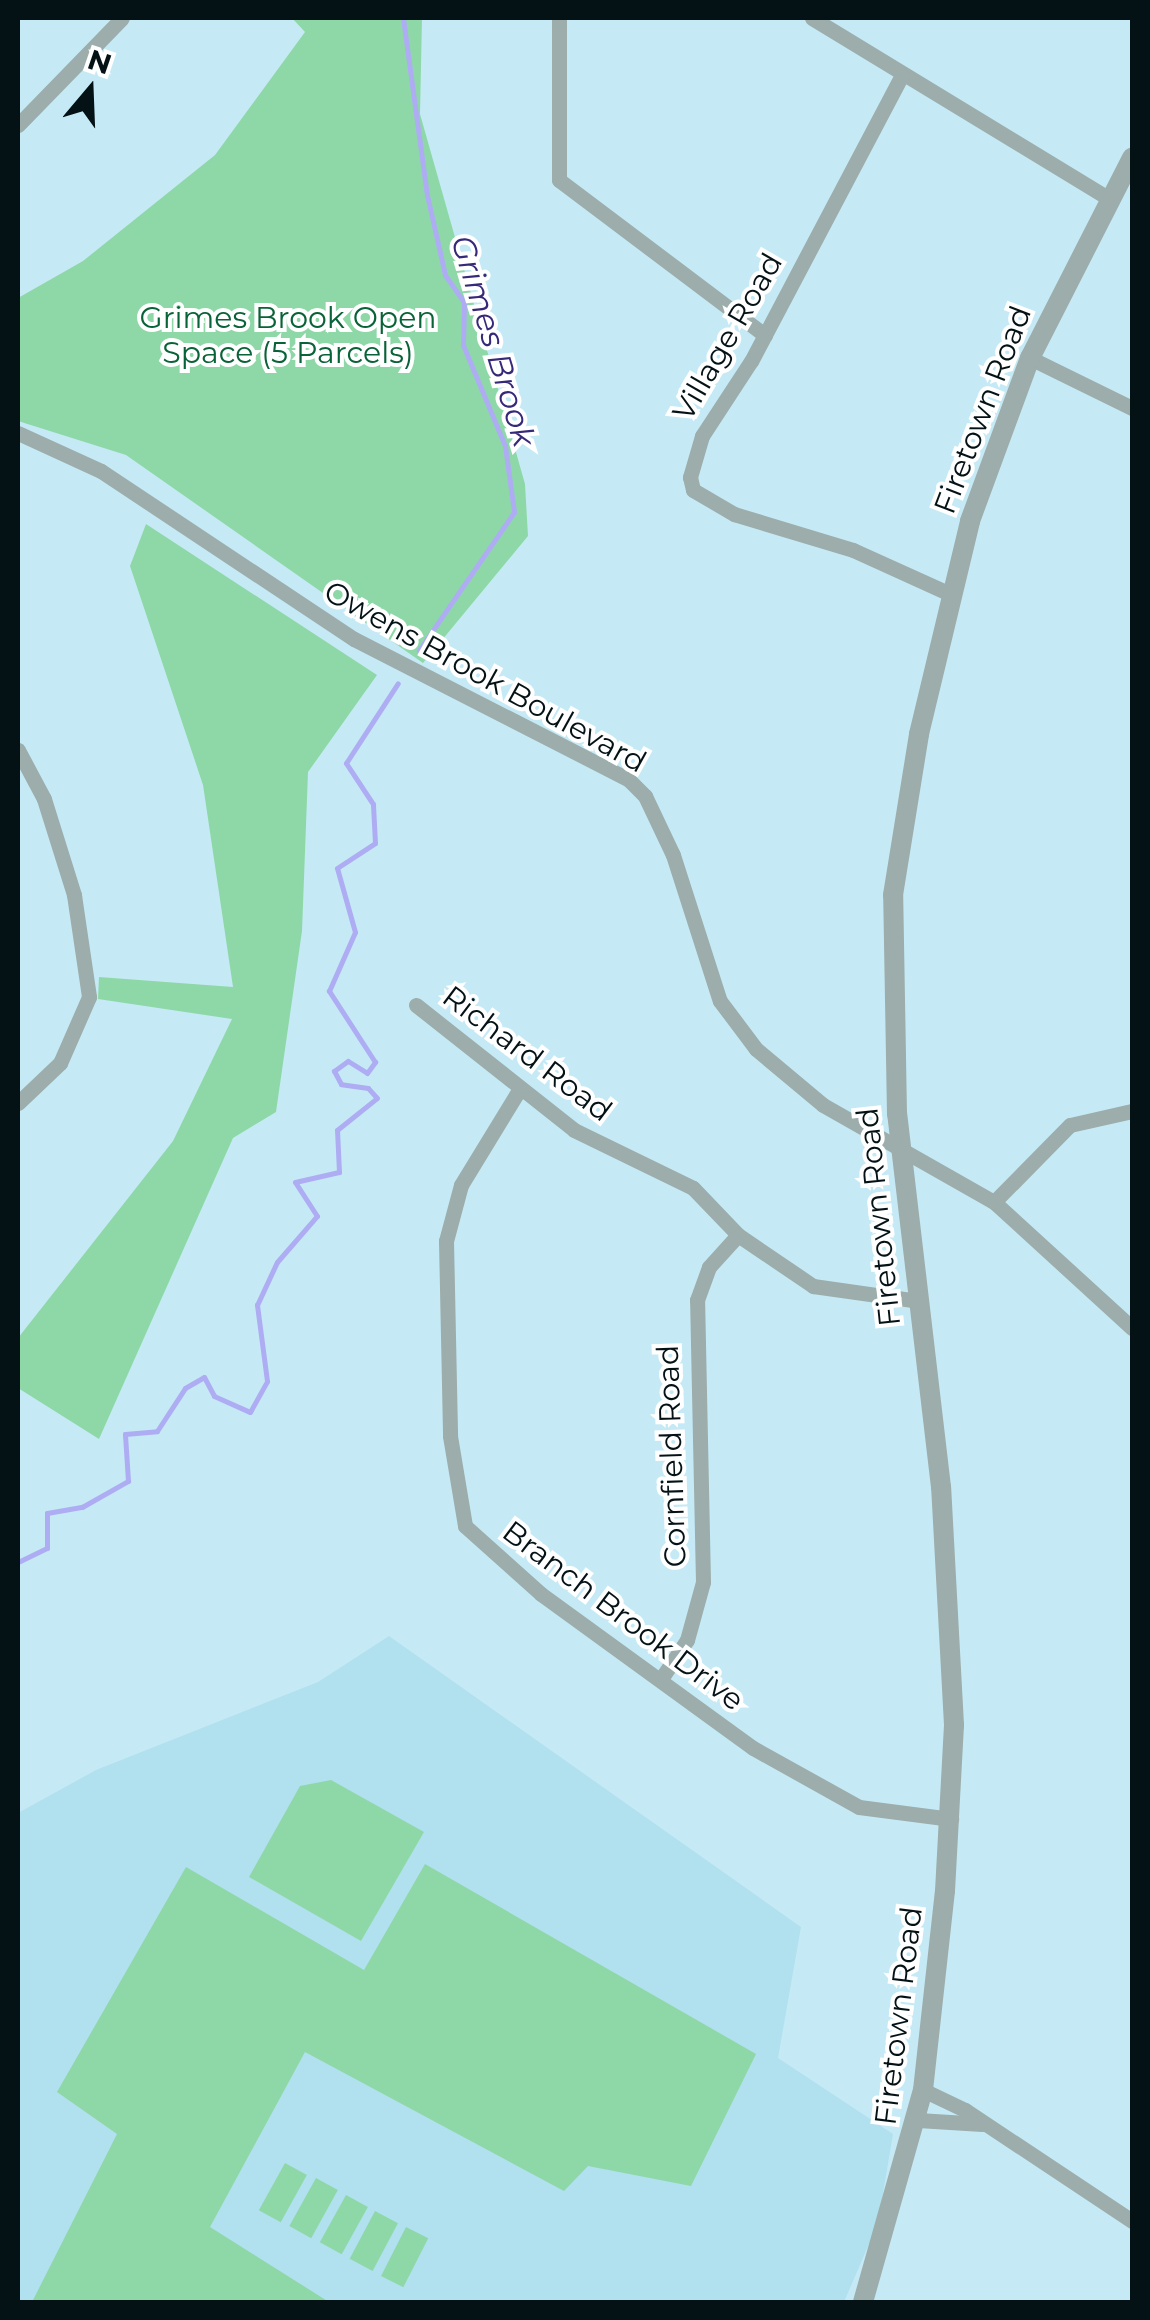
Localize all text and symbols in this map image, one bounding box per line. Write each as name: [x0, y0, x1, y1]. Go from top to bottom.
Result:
north arrow: [40, 40, 140, 140]
text: N: [84, 42, 116, 81]
water label: Grimes Brook: [443, 231, 543, 451]
street label: Village Road: [666, 247, 790, 427]
park label: Grimes Brook Open Space (5 Parcels): [139, 300, 437, 370]
street label: Firetown Road: [927, 301, 1039, 519]
street label: Owens Brook Boulevard: [318, 573, 652, 781]
street label: Richard Road: [435, 979, 619, 1129]
street label: Firetown Road: [850, 1106, 908, 1328]
street label: Cornfield Road: [650, 1344, 694, 1568]
street label: Branch Brook Drive: [495, 1514, 751, 1718]
street label: Firetown Road: [868, 1905, 930, 2127]

